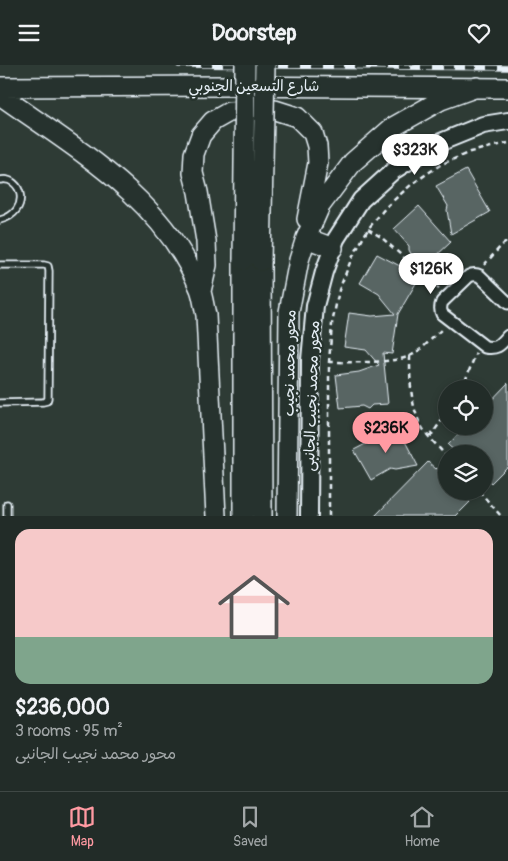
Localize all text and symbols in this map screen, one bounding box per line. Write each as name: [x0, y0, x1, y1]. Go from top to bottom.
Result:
icon: menu: [15, 19, 43, 47]
text: Doorstep: [211, 19, 297, 47]
icon: heart: [465, 19, 493, 47]
street label: شارع التسعين الجنوبي: [189, 77, 319, 99]
pin: $323K: [380, 133, 450, 176]
text: $323K: [393, 140, 437, 160]
pin: $126K: [396, 253, 466, 295]
text: $126K: [410, 259, 452, 279]
street label: محور محمد نجيب: [280, 309, 300, 417]
street label: محور محمد نجيب الجانبى: [300, 320, 324, 472]
map controls: [438, 380, 493, 500]
button: locate: [438, 380, 493, 435]
pin: $236K: [351, 411, 421, 454]
text: $236K: [363, 418, 409, 438]
button: layers: [438, 445, 493, 500]
icon: home: [209, 562, 299, 652]
text: $236,000: [15, 694, 110, 721]
text: 3 rooms · 95 m²: [15, 721, 123, 741]
text: محور محمد نجيب الجانبى: [15, 744, 176, 764]
tab: Map: [68, 803, 96, 850]
tab: Saved: [233, 803, 268, 850]
tab: Home: [404, 803, 440, 850]

